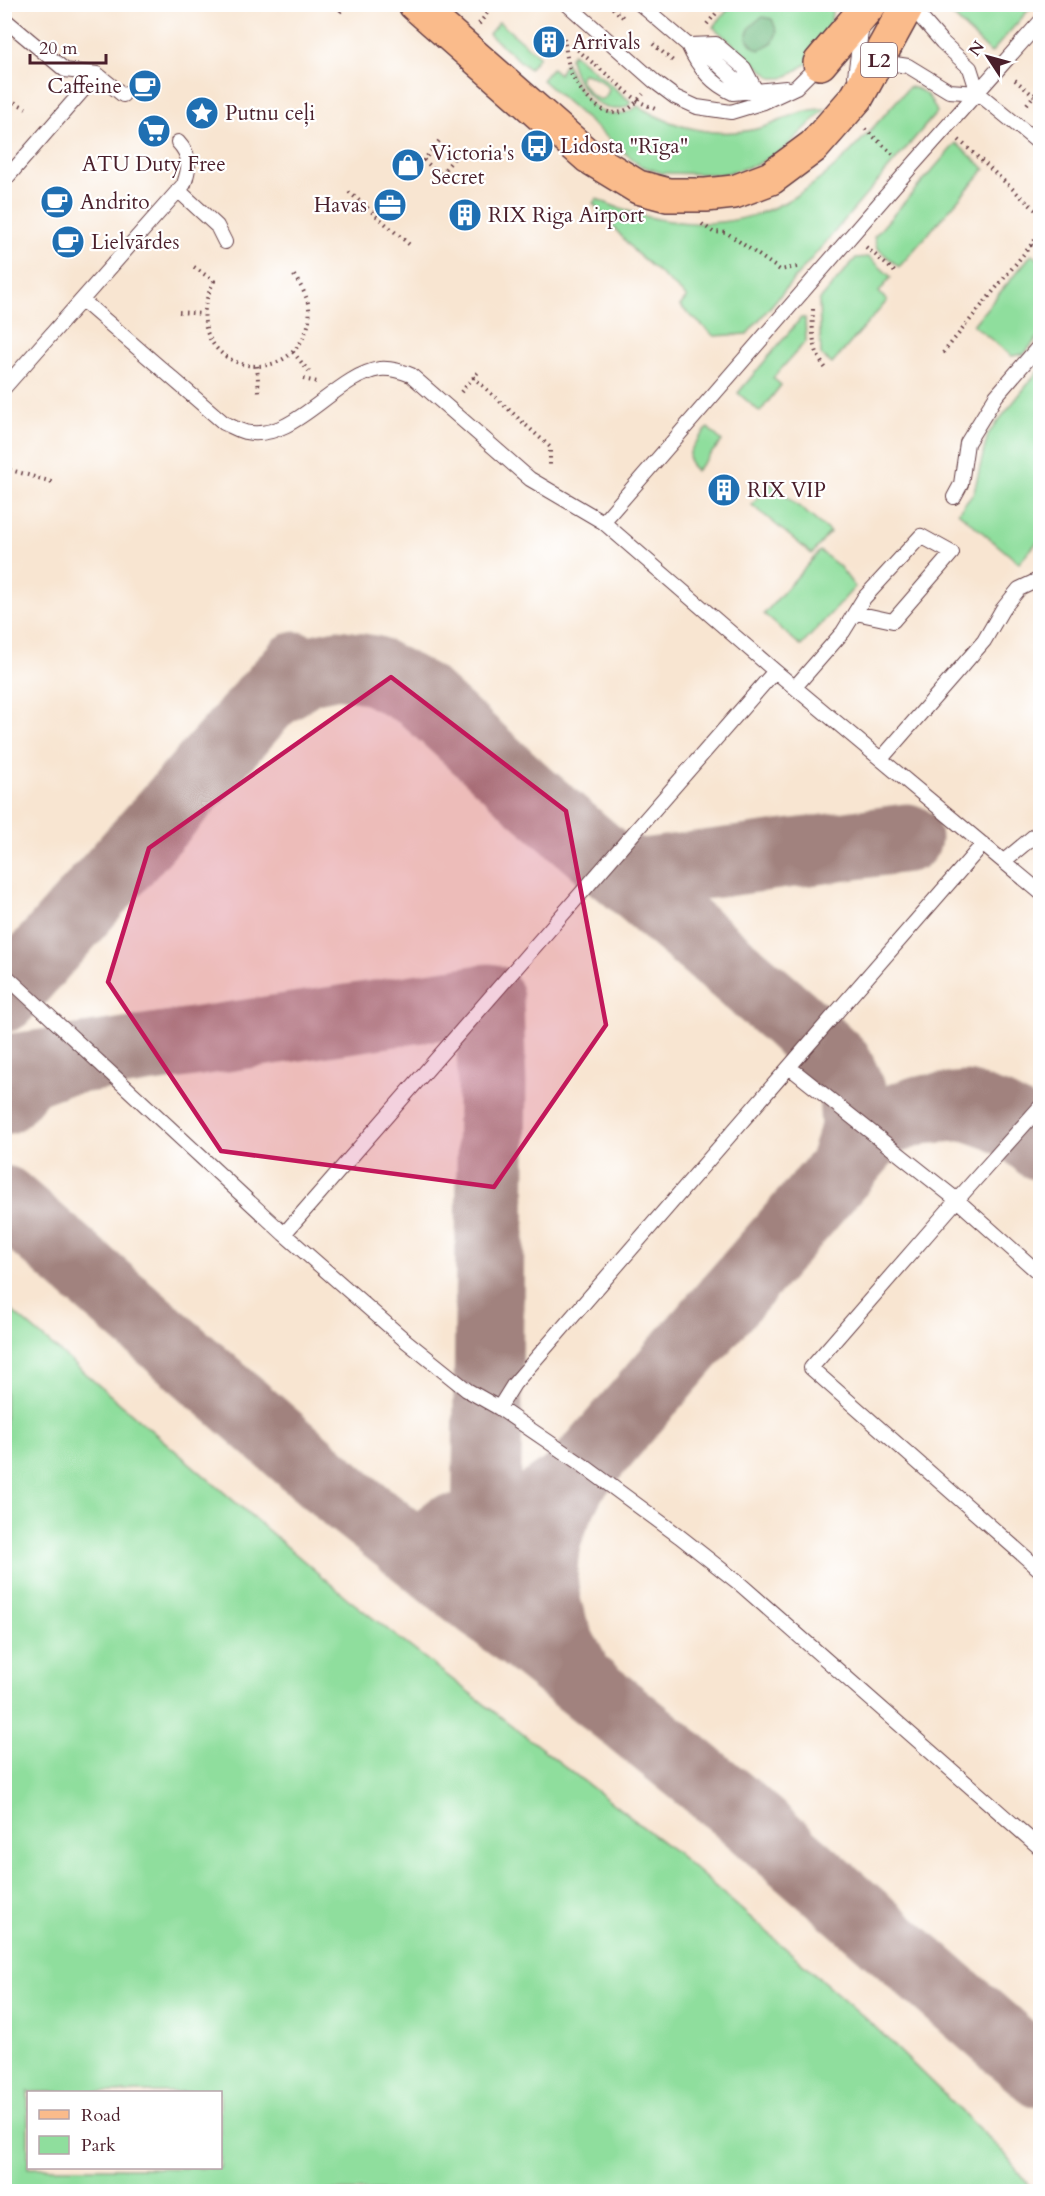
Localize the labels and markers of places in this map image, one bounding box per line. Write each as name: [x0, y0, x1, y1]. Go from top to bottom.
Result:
building icon: Arrivals: [531, 24, 567, 60]
place label: Arrivals: [572, 28, 640, 57]
cafe icon: Caffeine: [127, 68, 163, 104]
place label: Caffeine: [47, 72, 122, 101]
place icon: Putnu ceļi: [184, 95, 220, 131]
place label: Putnu ceļi: [225, 99, 315, 128]
supermarket icon: ATU Duty Free: [136, 113, 172, 149]
bus stop icon: Lidosta "Rīga": [519, 128, 555, 164]
place label: Lidosta "Rīga": [560, 132, 688, 161]
place label: Victoria's Secret: [431, 139, 514, 192]
shop icon: Victoria's Secret: [390, 147, 426, 183]
place label: ATU Duty Free: [82, 150, 226, 179]
cafe icon: Andrito: [39, 184, 75, 220]
office icon: Havas: [372, 187, 408, 223]
place label: Andrito: [80, 188, 150, 217]
place label: Havas: [314, 191, 367, 220]
building icon: RIX Riga Airport: [447, 197, 483, 233]
place label: RIX Riga Airport: [488, 201, 645, 230]
cafe icon: Lielvārdes: [50, 224, 86, 260]
place label: Lielvārdes: [91, 228, 179, 257]
building icon: RIX VIP: [706, 472, 742, 508]
place label: RIX VIP: [747, 476, 826, 505]

